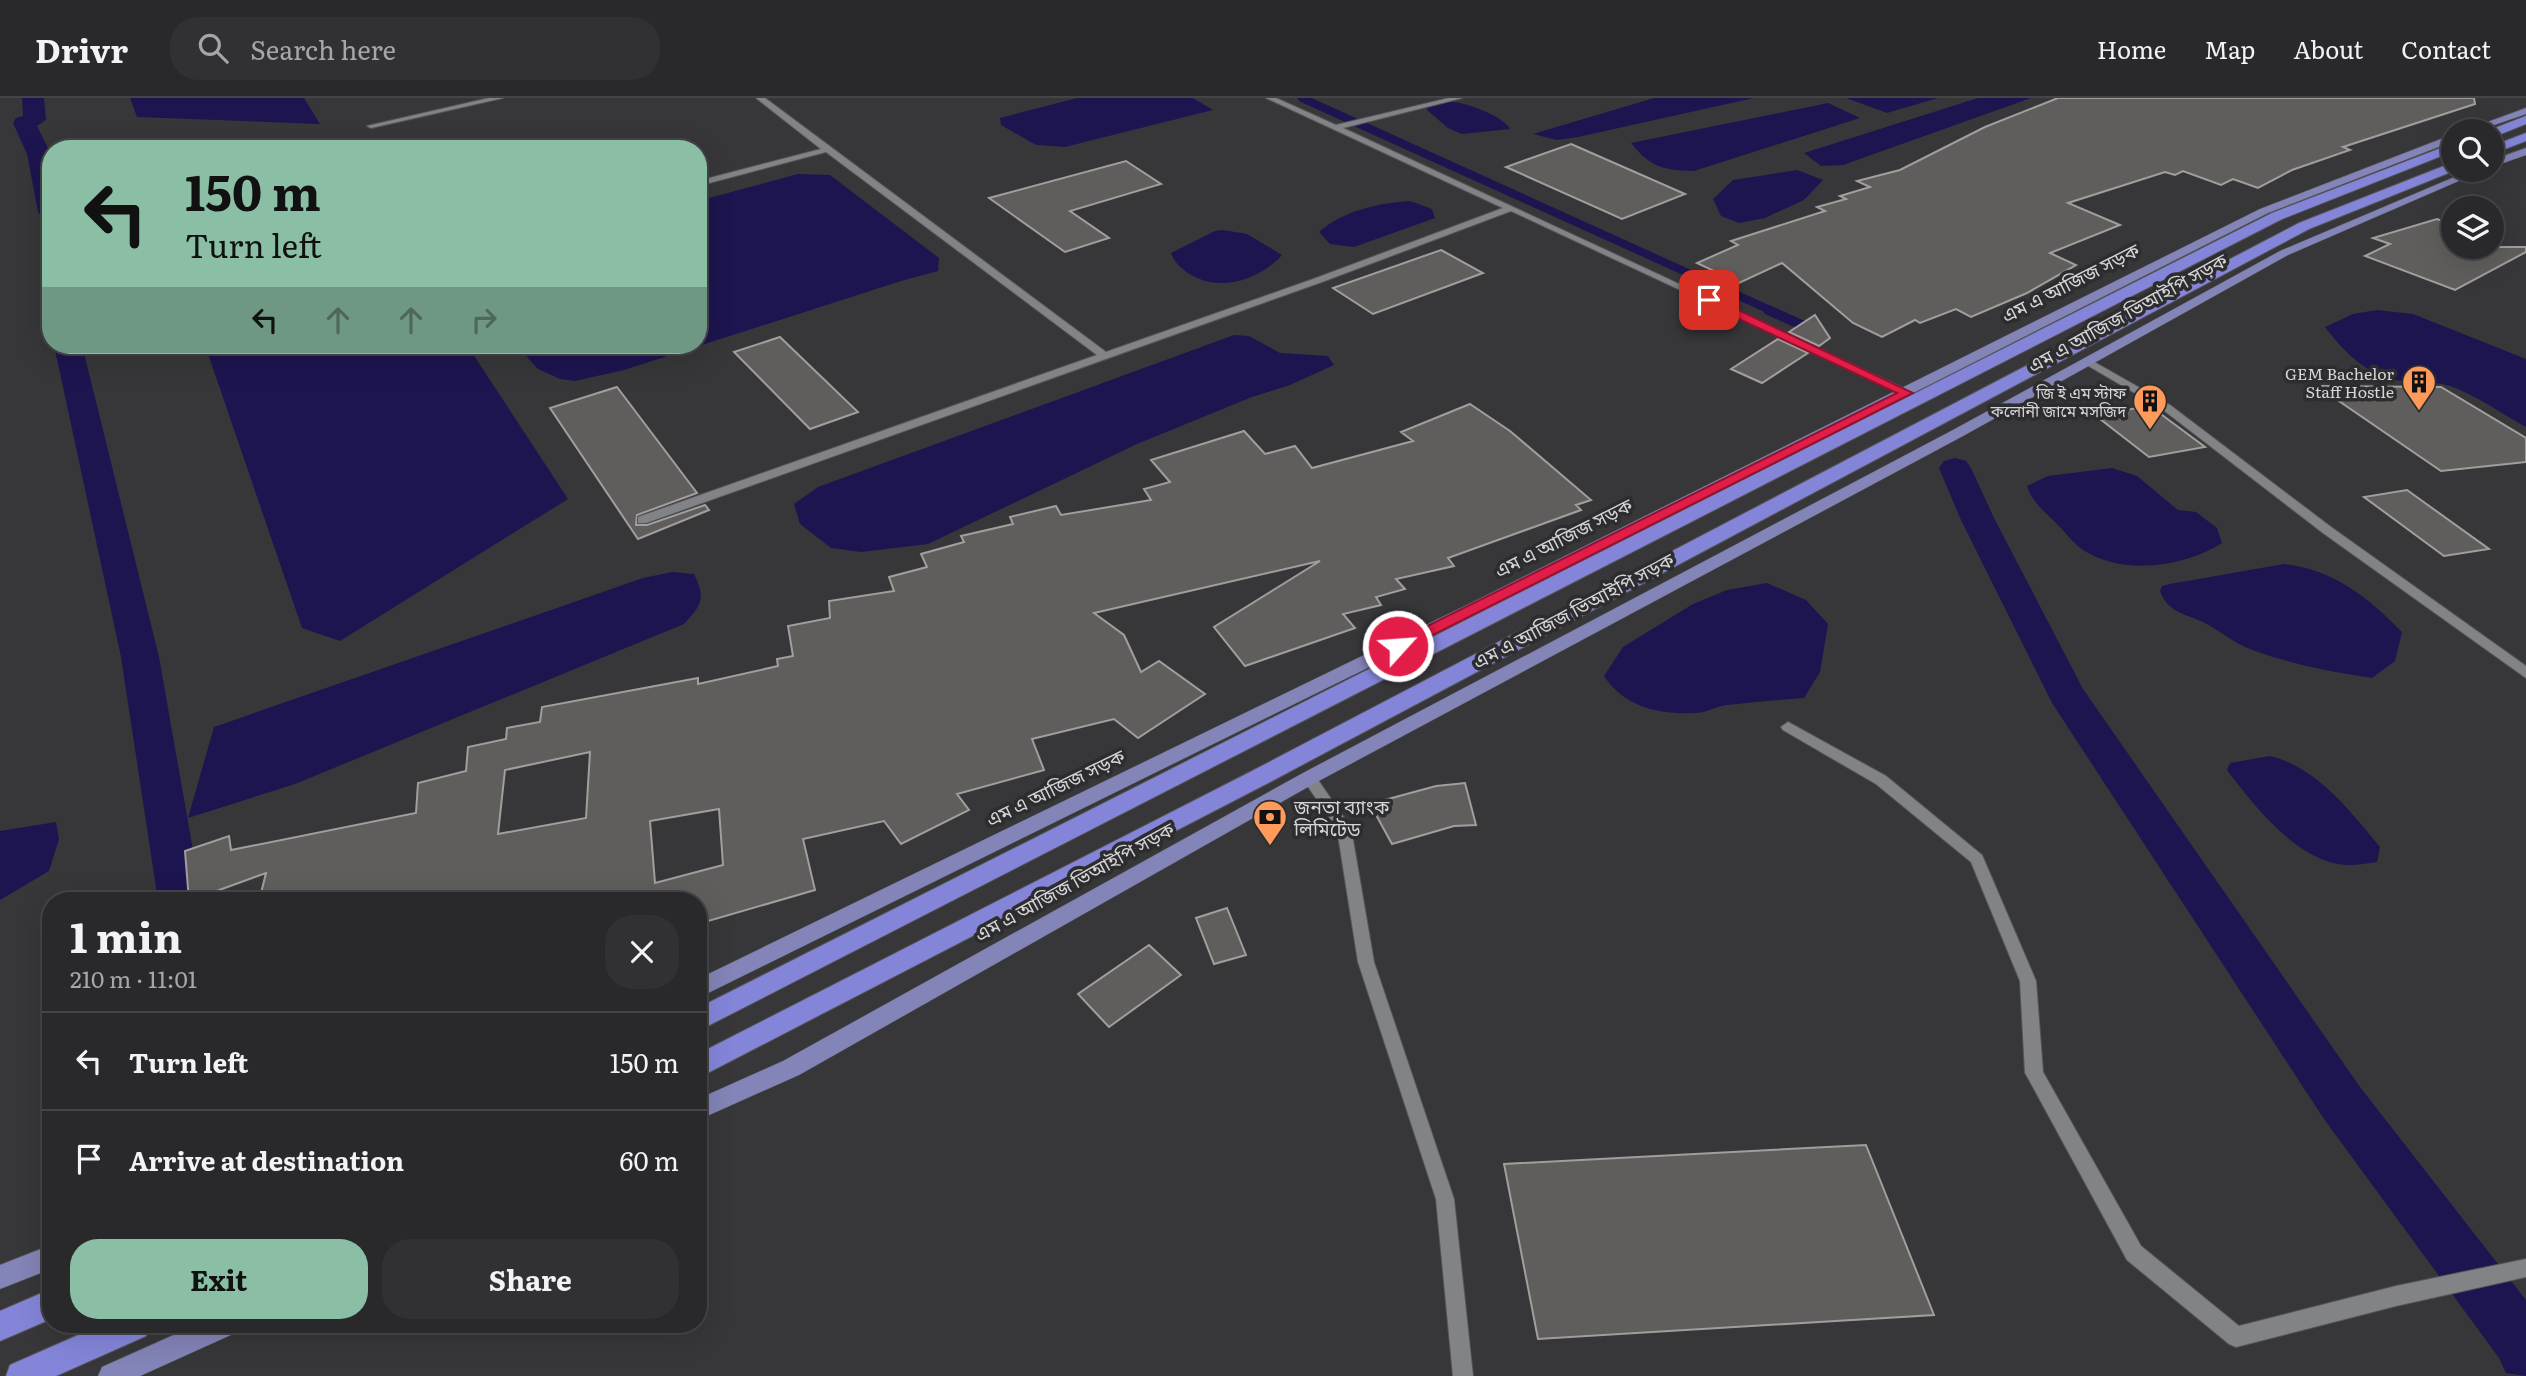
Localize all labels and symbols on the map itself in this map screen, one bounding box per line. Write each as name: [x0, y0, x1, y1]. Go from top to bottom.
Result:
street label: এম এ আজিজ সড়ক: [1996, 235, 2144, 329]
street label: এম এ আজিজ ভিআইপি সড়ক: [2022, 245, 2232, 379]
pin: [1679, 270, 1739, 330]
place label: GEM Bachelor Staff Hostle: [2285, 361, 2394, 403]
building icon: GEM Bachelor Staff Hostle: [2400, 363, 2438, 412]
place label: জি ই এম স্টাফ কলোনী জামে মসজিদ: [1990, 380, 2127, 422]
building icon: জি ই এম স্টাফ কলোনী জামে মসজিদ: [2131, 382, 2169, 431]
street label: এম এ আজিজ সড়ক: [1489, 490, 1637, 584]
street label: এম এ আজিজ ভিআইপি সড়ক: [1467, 545, 1679, 675]
position arrow: [1361, 609, 1435, 683]
street label: এম এ আজিজ সড়ক: [981, 741, 1130, 833]
place label: জনতা ব্যাংক লিমিটেড: [1293, 792, 1390, 842]
bank icon: জনতা ব্যাংক লিমিটেড: [1251, 798, 1289, 847]
street label: এম এ আজিজ ভিআইপি সড়ক: [969, 814, 1179, 948]

